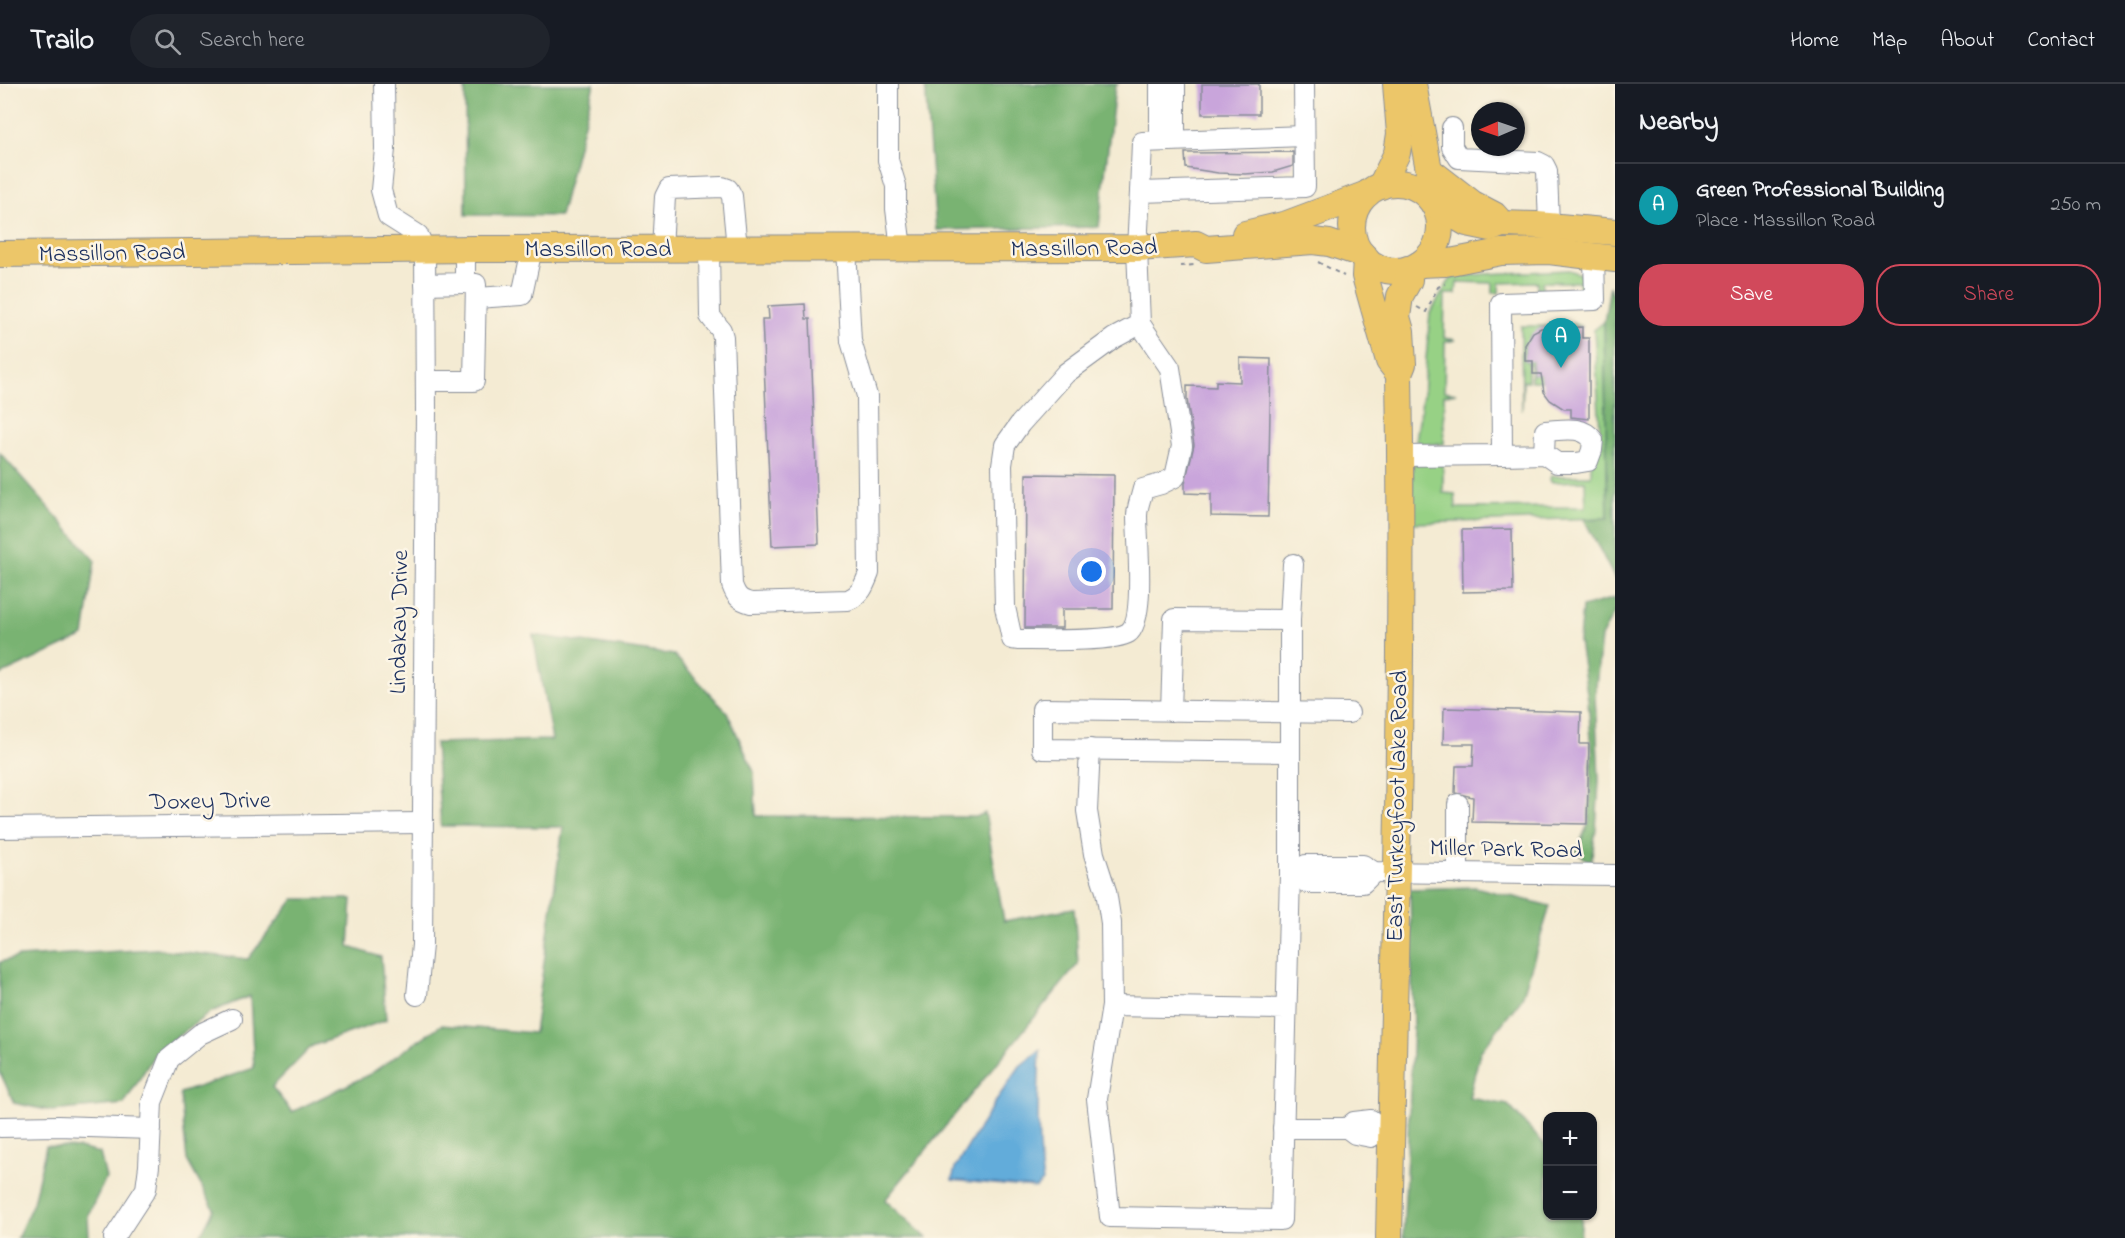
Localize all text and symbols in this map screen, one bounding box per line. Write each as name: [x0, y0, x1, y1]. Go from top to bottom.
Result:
search box: [130, 14, 550, 68]
text: Trailo: [30, 21, 94, 62]
icon: search: [151, 25, 184, 58]
text: Search here: [199, 25, 305, 57]
text: Home: [1790, 26, 1839, 56]
text: Map: [1872, 26, 1907, 56]
text: About: [1940, 26, 1994, 56]
text: Contact: [2027, 26, 2095, 56]
north arrow: [1471, 102, 1525, 156]
text: Nearby: [1639, 104, 1718, 142]
text: Green Professional Building: [1696, 175, 1944, 207]
text: A: [1652, 191, 1665, 220]
text: 250 m: [2050, 191, 2101, 220]
text: Place · Massillon Road: [1696, 207, 1875, 236]
street label: Massillon Road: [1010, 231, 1158, 268]
street label: Massillon Road: [525, 233, 672, 268]
street label: Massillon Road: [38, 236, 186, 273]
button: Save: [1639, 264, 1864, 326]
button: Share: [1876, 264, 2101, 326]
pin: A: [1542, 318, 1580, 368]
street label: Lindakay Drive: [382, 549, 420, 695]
your location: [1077, 557, 1106, 586]
street label: East Turkeyfoot Lake Road: [1379, 669, 1419, 942]
street label: Doxey Drive: [148, 784, 271, 822]
street label: Miller Park Road: [1429, 832, 1583, 869]
map controls: [1543, 1112, 1597, 1220]
button: +: [1543, 1112, 1597, 1166]
button: −: [1543, 1166, 1597, 1220]

